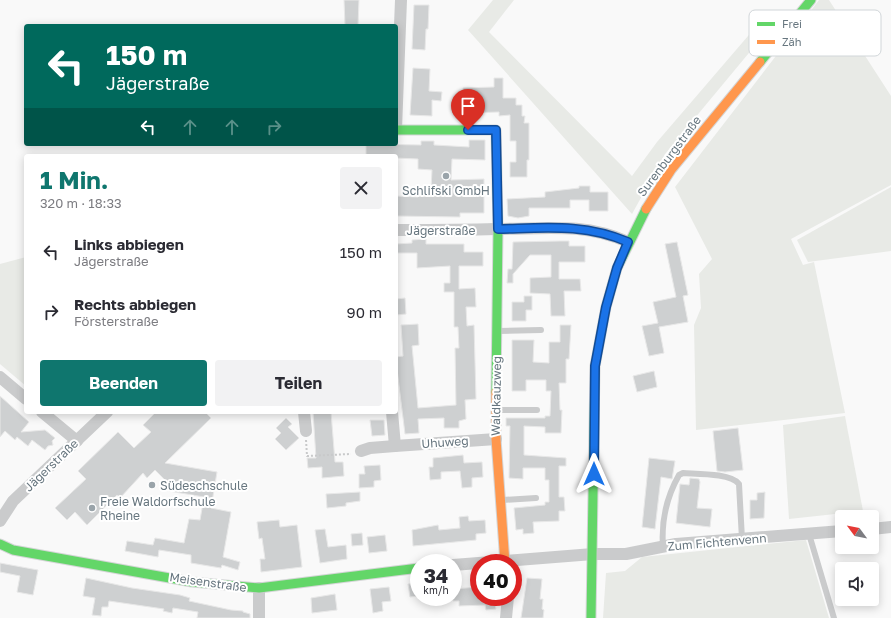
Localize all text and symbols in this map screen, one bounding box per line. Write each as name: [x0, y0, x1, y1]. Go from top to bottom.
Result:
legend: [749, 10, 881, 56]
text: Frei: [782, 17, 802, 30]
text: Zäh: [782, 35, 802, 48]
text: 150 m: [106, 38, 187, 71]
icon: left: [40, 40, 92, 92]
text: Jägerstraße: [106, 72, 209, 94]
pin: [451, 89, 485, 130]
icon: arrive: [457, 95, 479, 117]
street label: Surenburgstraße: [634, 113, 704, 199]
icon: left: [137, 116, 159, 138]
icon: ahead: [179, 116, 201, 138]
icon: ahead: [221, 116, 243, 138]
icon: right: [263, 116, 285, 138]
text: 1 Min.: [40, 165, 109, 194]
button: close: [340, 167, 382, 209]
marker: Schlifski GmbH: [441, 171, 451, 181]
place label: Schlifski GmbH: [402, 183, 490, 198]
text: 320 m · 18:33: [40, 195, 122, 211]
street label: Jägerstraße: [407, 223, 475, 238]
text: Links abbiegen: [74, 235, 184, 253]
icon: left: [40, 241, 62, 263]
text: 150 m: [340, 243, 382, 261]
text: Jägerstraße: [74, 253, 149, 269]
text: Rechts abbiegen: [74, 295, 196, 313]
icon: right: [40, 301, 62, 323]
text: 90 m: [347, 303, 382, 321]
text: Försterstraße: [74, 313, 159, 329]
street label: Waldkauzweg: [488, 356, 504, 436]
button: Beenden: [40, 360, 207, 406]
button: Teilen: [215, 360, 382, 406]
street label: Uhuweg: [421, 433, 469, 451]
street label: Jägerstraße: [21, 436, 81, 494]
position arrow: [573, 453, 615, 495]
place label: Südeschschule: [160, 478, 248, 493]
marker: Südeschschule: [147, 480, 157, 490]
place label: Freie Waldorfschule Rheine: [100, 494, 216, 523]
marker: Freie Waldorfschule Rheine: [87, 503, 97, 513]
north arrow: [835, 510, 879, 554]
map controls: [835, 510, 879, 606]
street label: Zum Fichtenvenn: [667, 530, 767, 554]
speed limit sign: 40: [470, 554, 522, 606]
button: sound: [835, 562, 879, 606]
text: 34: [424, 563, 448, 587]
street label: Meisenstraße: [169, 569, 248, 595]
text: km/h: [423, 584, 449, 596]

